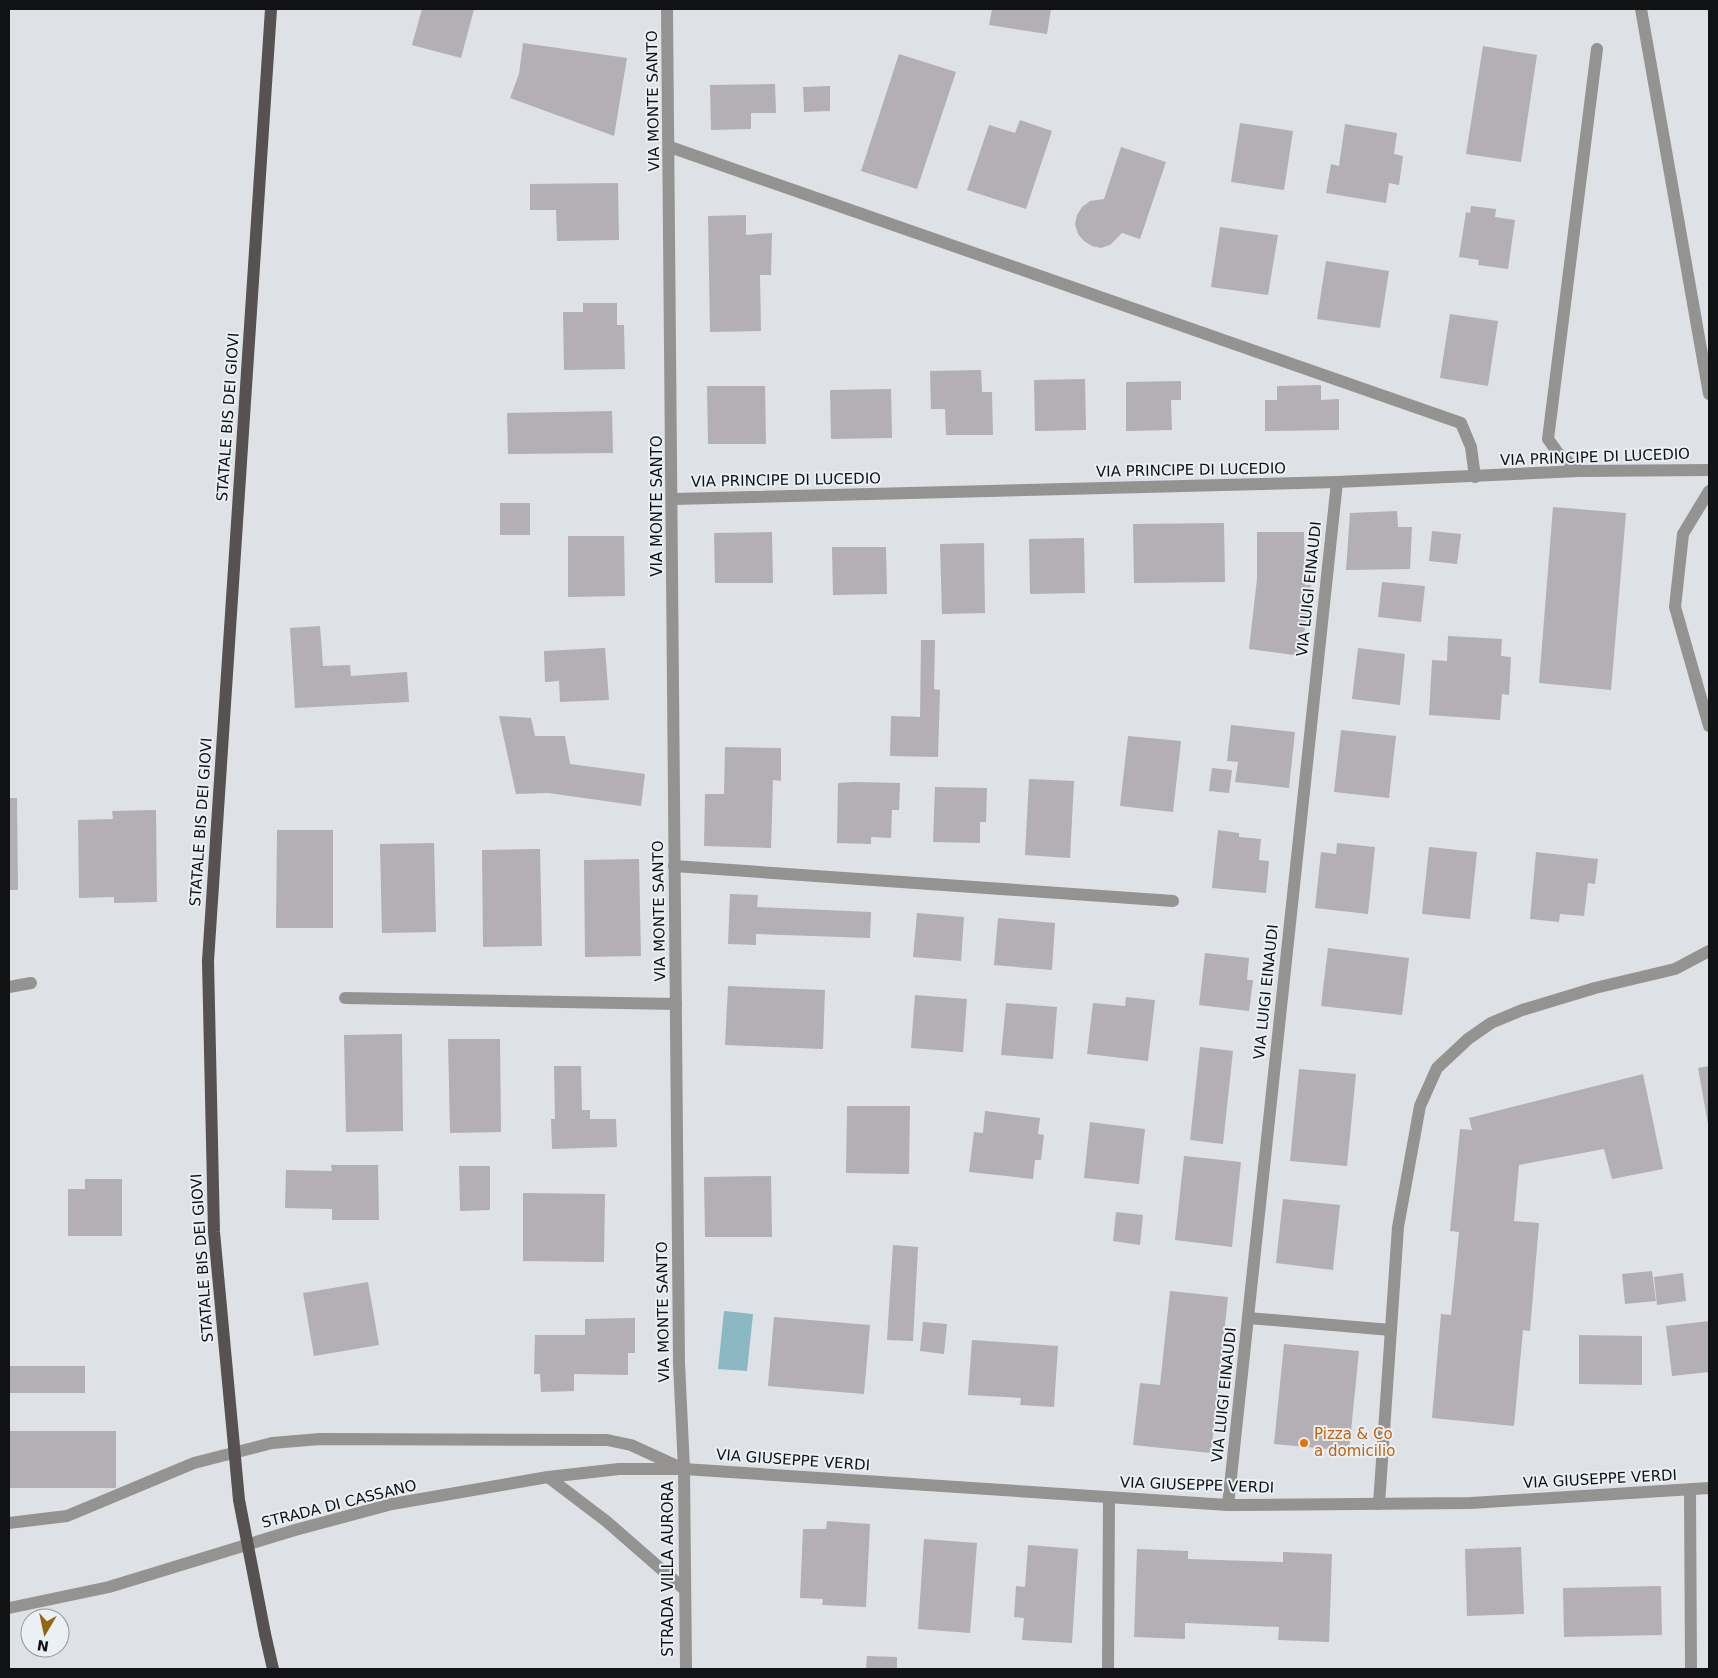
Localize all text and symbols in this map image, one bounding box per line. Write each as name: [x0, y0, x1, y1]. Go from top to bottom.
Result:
street label: VIA MONTE SANTO: [643, 30, 663, 172]
street label: STATALE BIS DEI GIOVI: [213, 332, 243, 502]
street label: VIA MONTE SANTO: [648, 435, 666, 577]
street label: VIA PRINCIPE DI LUCEDIO: [1500, 445, 1690, 469]
street label: VIA PRINCIPE DI LUCEDIO: [1096, 459, 1286, 481]
street label: VIA PRINCIPE DI LUCEDIO: [691, 469, 881, 491]
street label: VIA LUIGI EINAUDI: [1293, 520, 1325, 658]
street label: STATALE BIS DEI GIOVI: [186, 737, 216, 907]
street label: VIA MONTE SANTO: [649, 840, 669, 982]
street label: VIA LUIGI EINAUDI: [1250, 923, 1282, 1061]
street label: STATALE BIS DEI GIOVI: [187, 1173, 217, 1343]
street label: VIA MONTE SANTO: [653, 1241, 673, 1383]
street label: VIA LUIGI EINAUDI: [1208, 1326, 1240, 1464]
place label: Pizza & Co a domicilio: [1314, 1425, 1395, 1460]
marker: Pizza & Co a domicilio: [1298, 1437, 1310, 1449]
street label: VIA GIUSEPPE VERDI: [715, 1446, 871, 1474]
street label: VIA GIUSEPPE VERDI: [1523, 1466, 1677, 1492]
street label: VIA GIUSEPPE VERDI: [1120, 1473, 1274, 1497]
street label: STRADA DI CASSANO: [260, 1476, 418, 1532]
street label: STRADA VILLA AURORA: [659, 1481, 677, 1657]
north arrow: [20, 1608, 70, 1658]
text: N: [36, 1637, 50, 1655]

